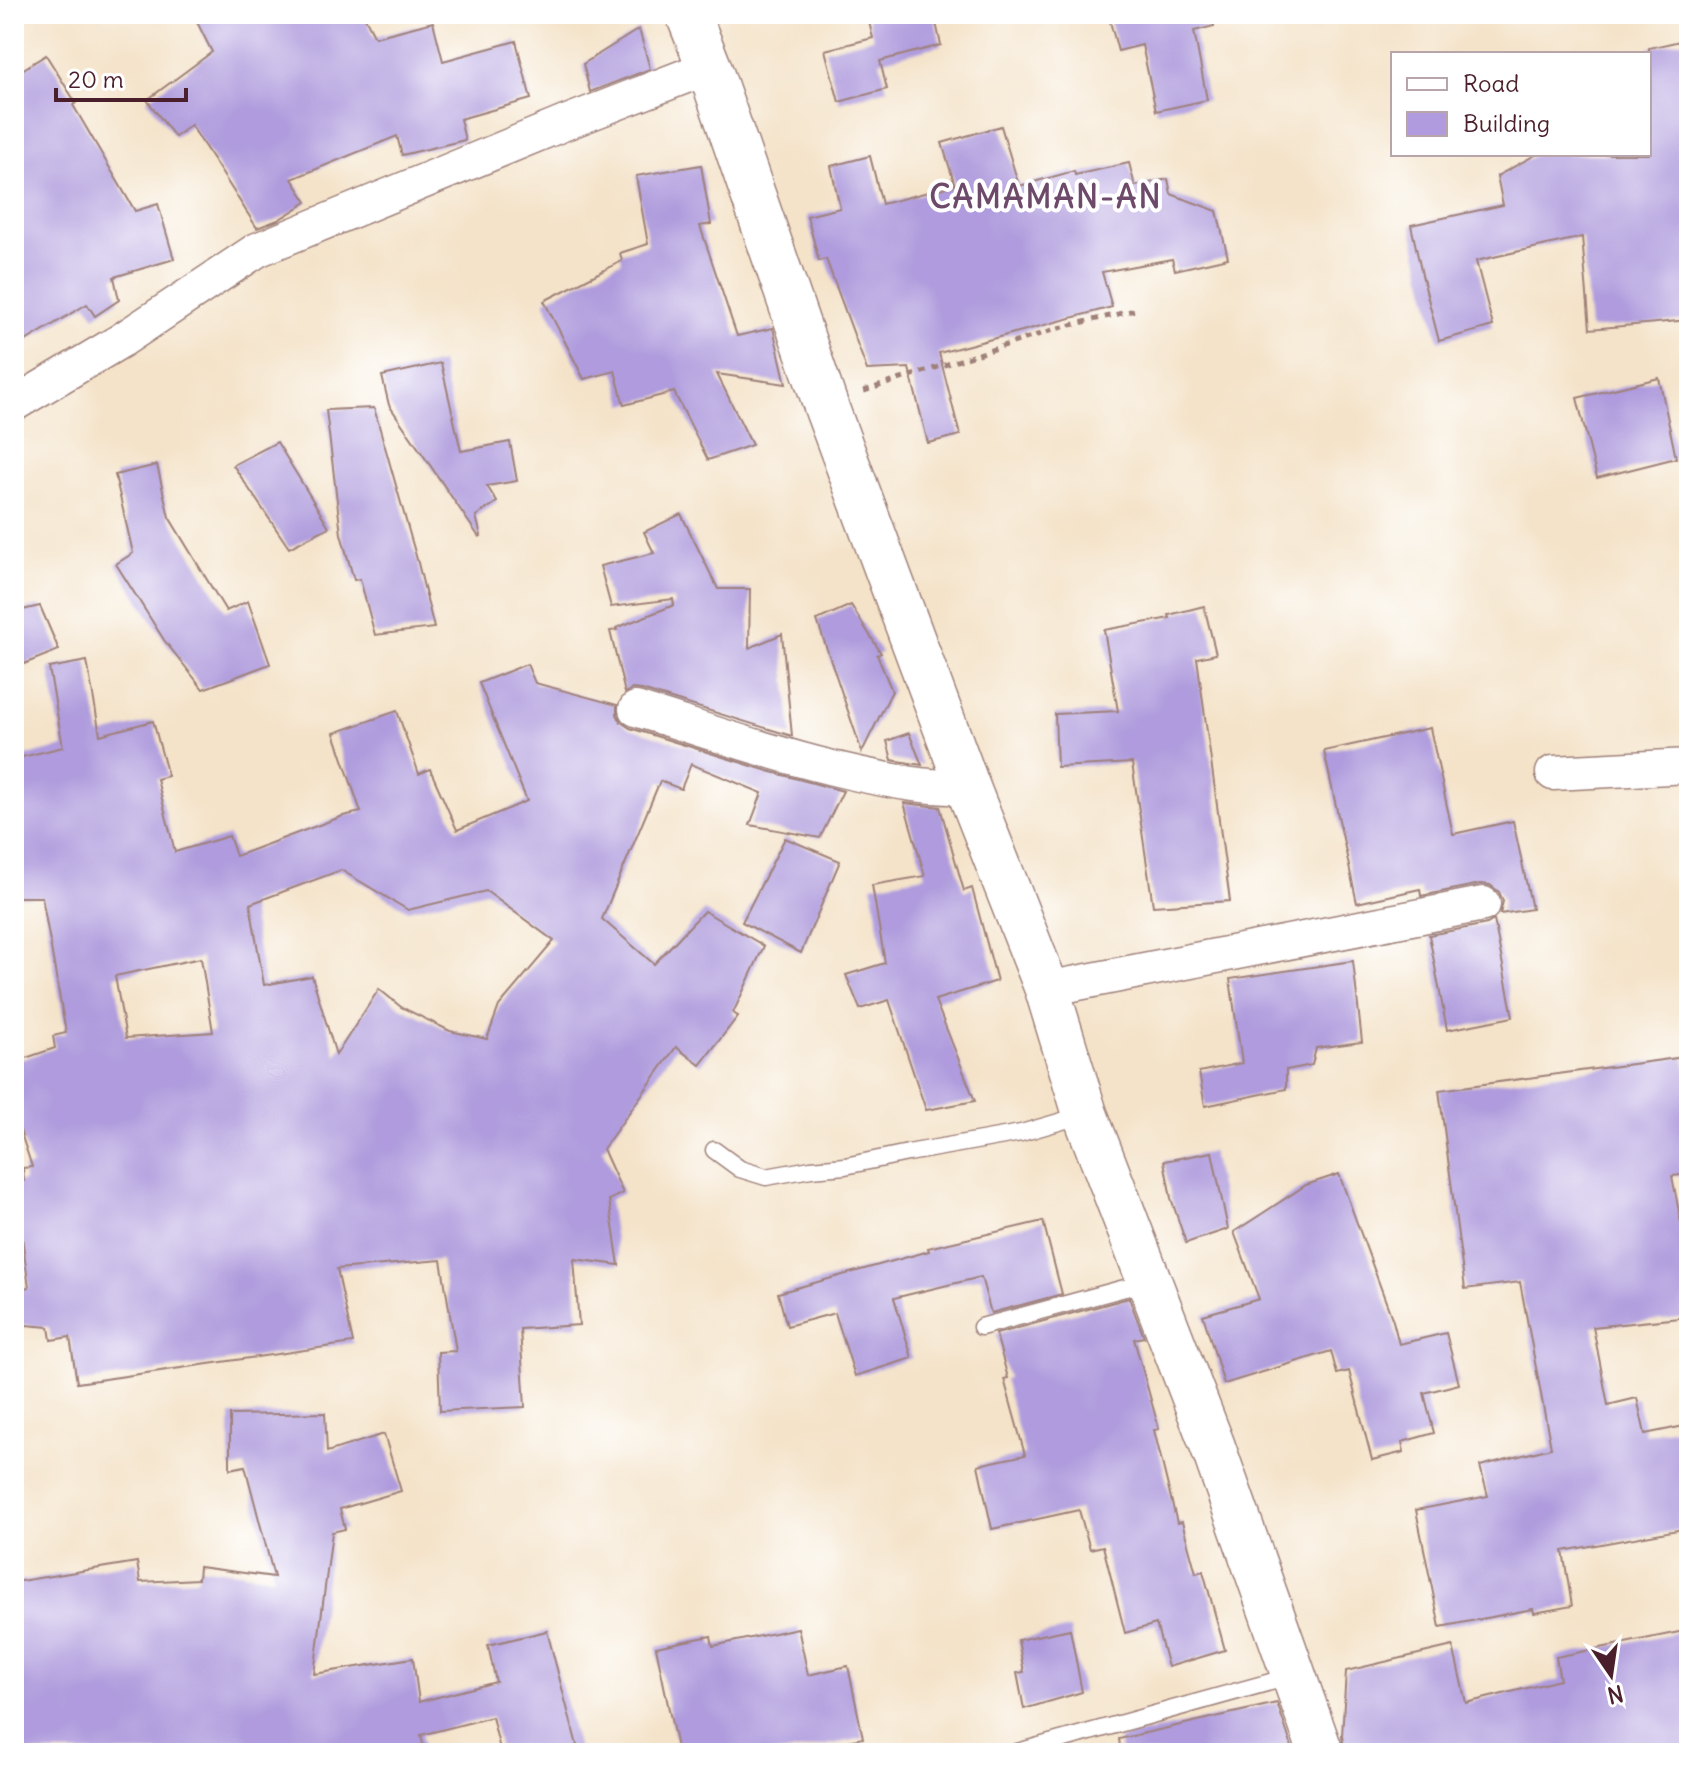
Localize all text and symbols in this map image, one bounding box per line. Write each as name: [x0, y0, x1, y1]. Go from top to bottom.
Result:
scale bar: [56, 52, 186, 102]
legend: [1391, 52, 1651, 156]
text: 20 m: [68, 64, 124, 94]
text: Road: [1463, 68, 1519, 98]
text: Building: [1463, 108, 1550, 138]
district label: CAMAMAN-AN: [929, 176, 1163, 217]
north arrow: [1571, 1635, 1651, 1715]
text: N: [1605, 1679, 1626, 1710]

